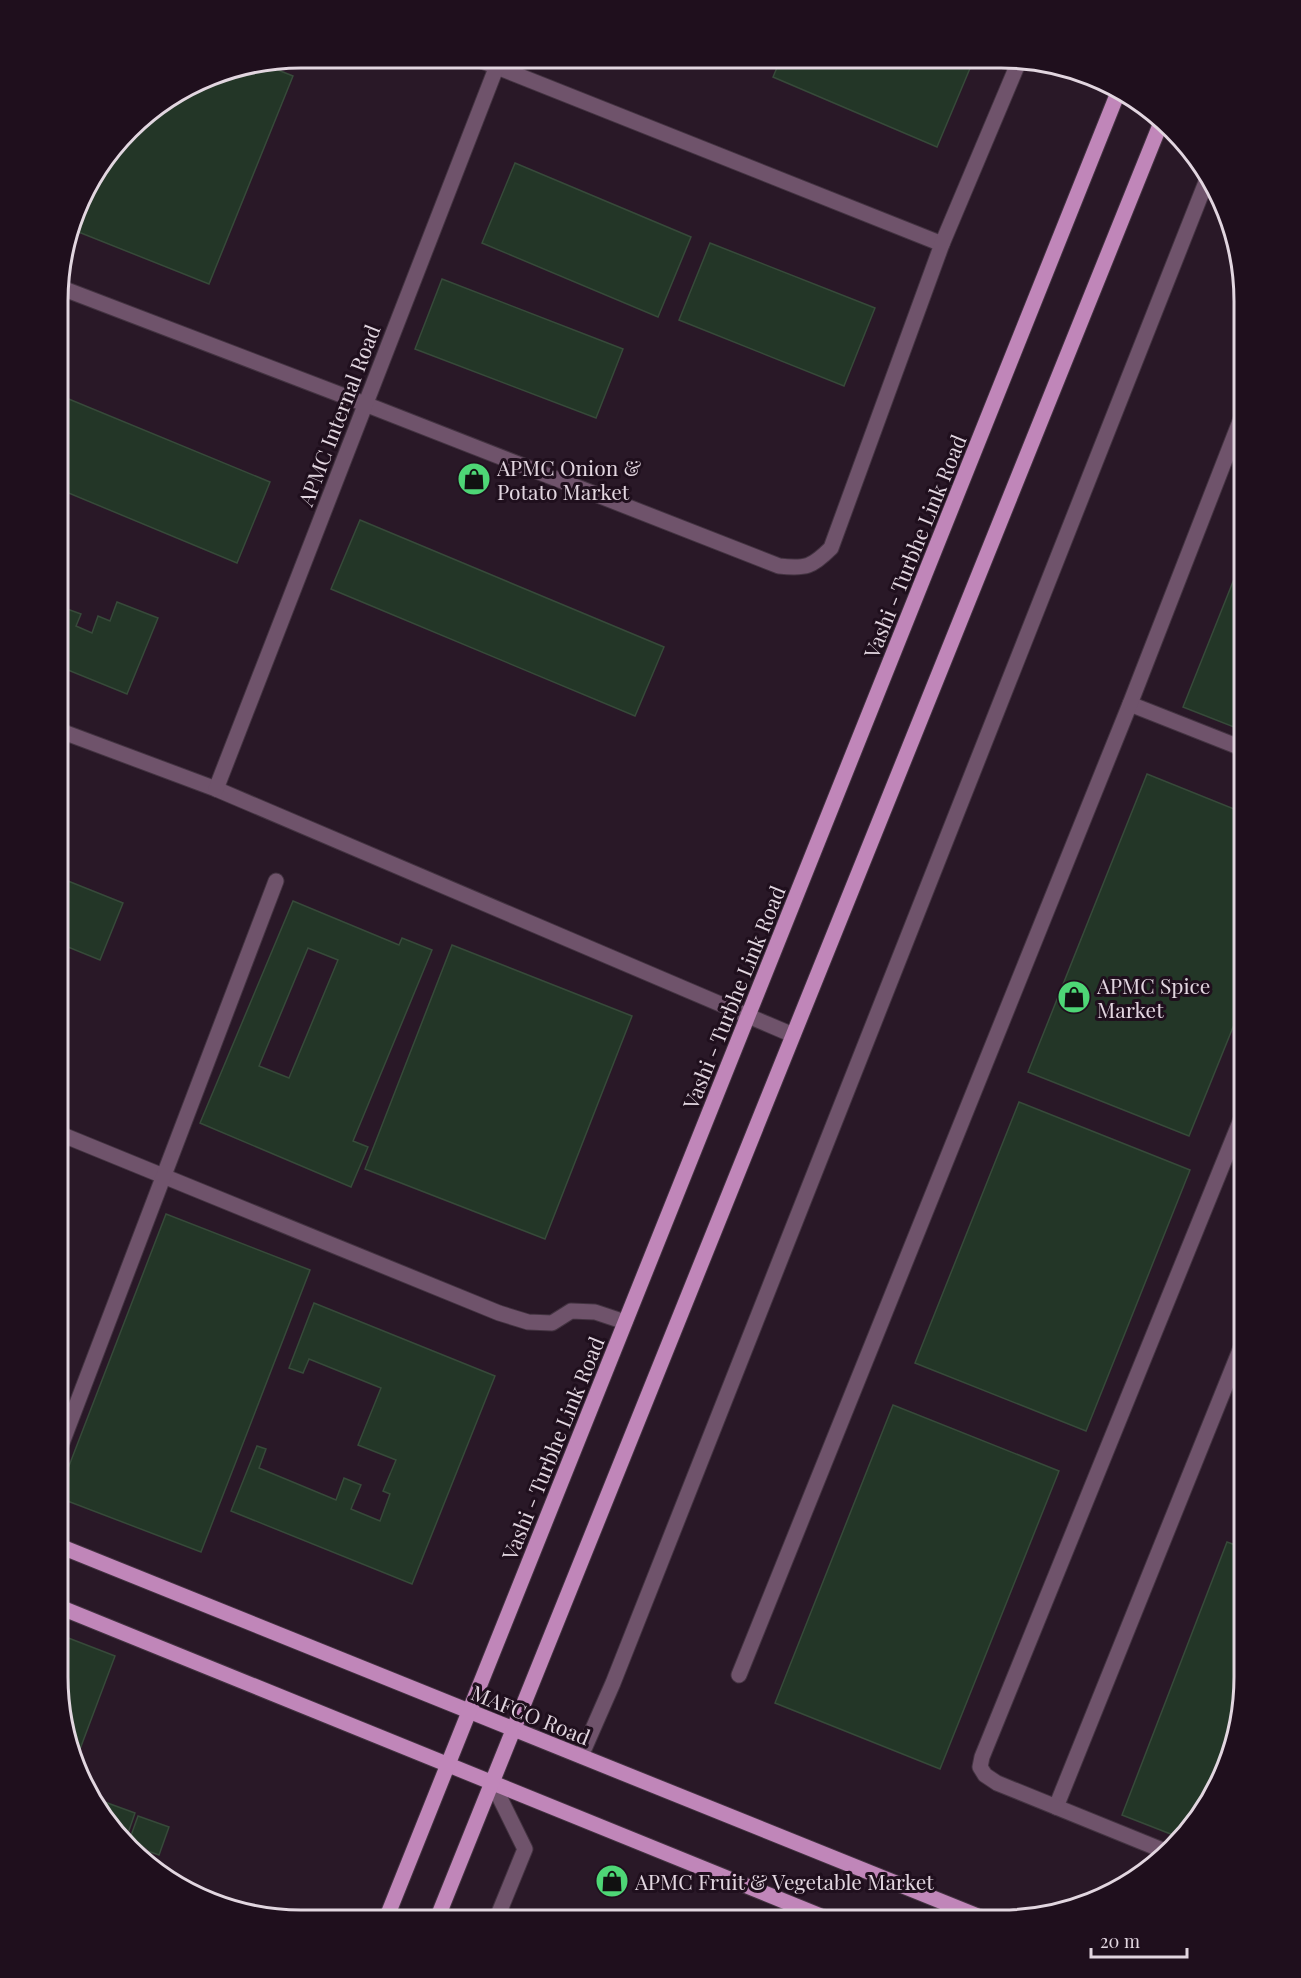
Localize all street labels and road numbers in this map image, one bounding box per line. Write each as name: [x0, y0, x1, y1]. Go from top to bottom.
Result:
street label: APMC Internal Road: [290, 320, 385, 511]
street label: Vashi - Turbhe Link Road: [856, 430, 972, 663]
street label: Vashi - Turbhe Link Road: [675, 881, 791, 1114]
street label: Vashi - Turbhe Link Road: [494, 1332, 610, 1565]
street label: MAFCO Road: [467, 1677, 595, 1751]

